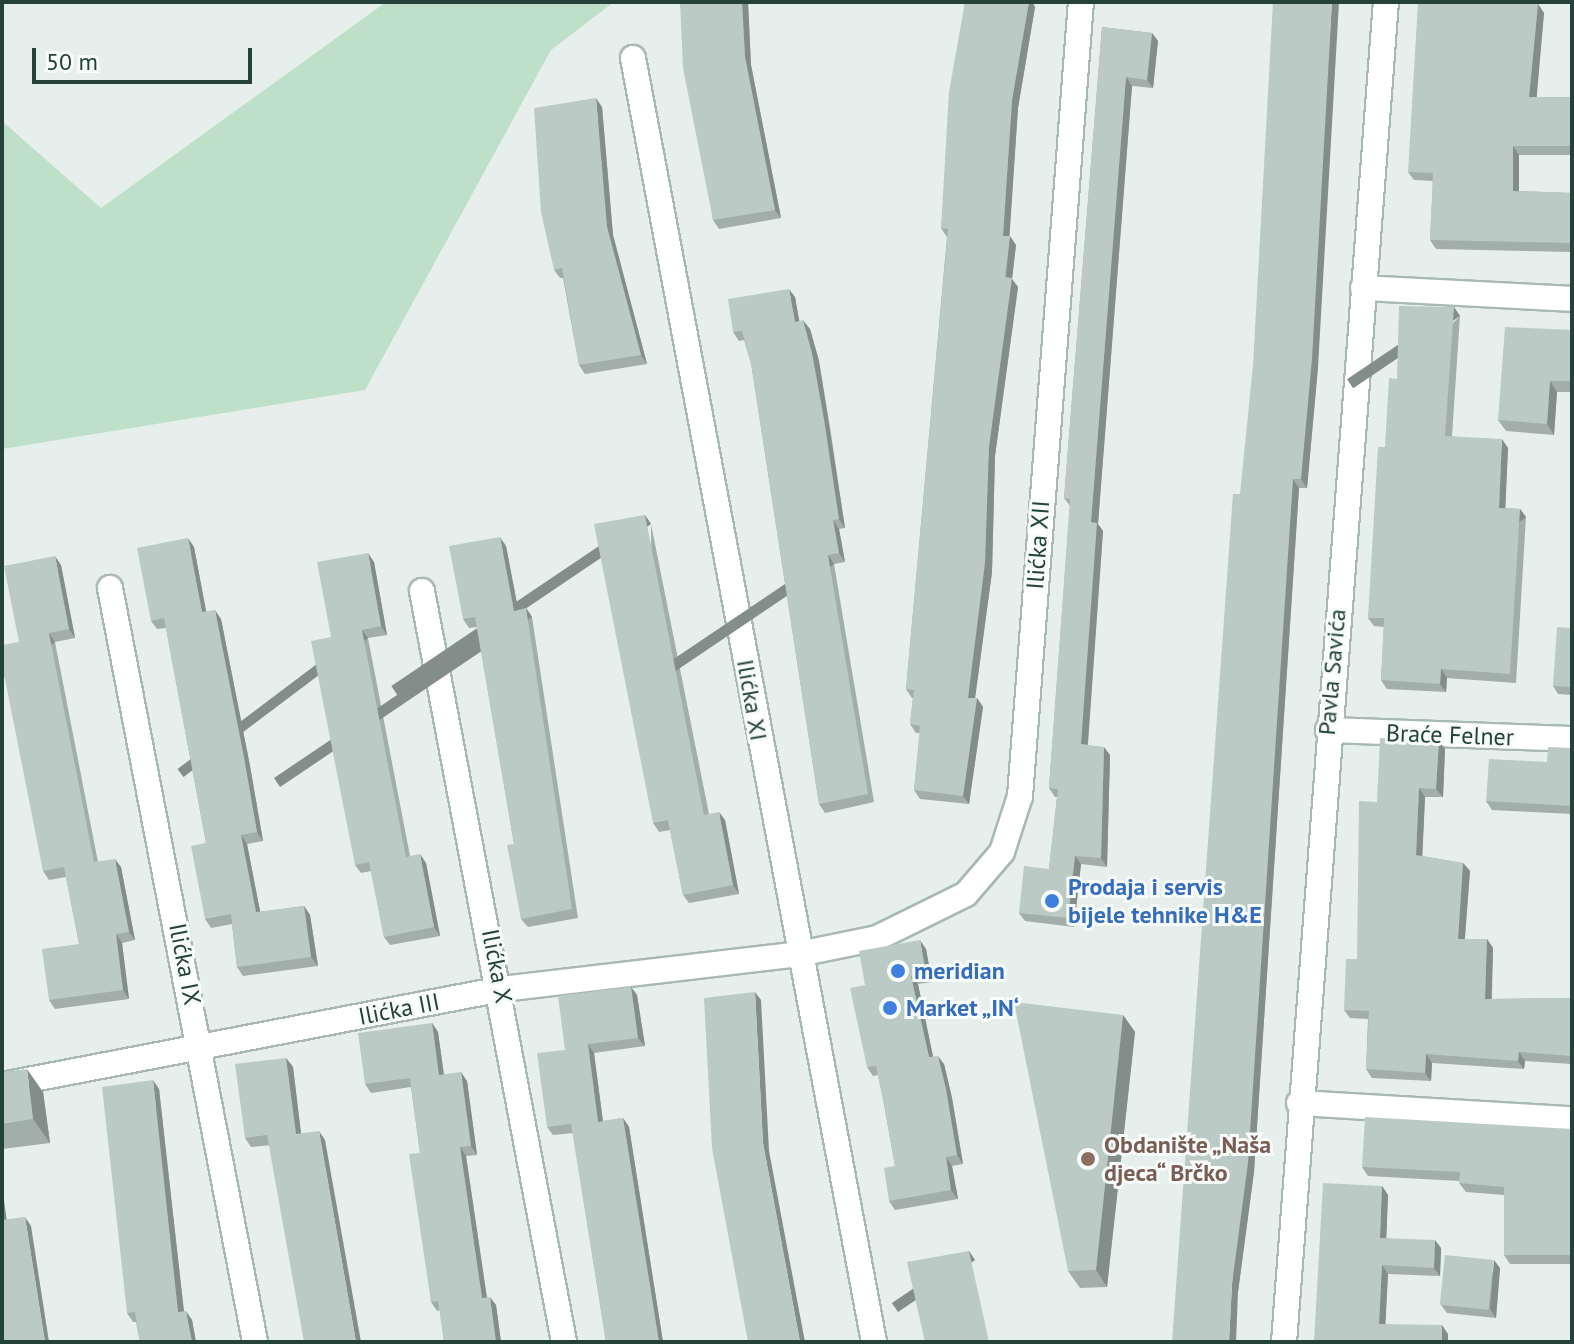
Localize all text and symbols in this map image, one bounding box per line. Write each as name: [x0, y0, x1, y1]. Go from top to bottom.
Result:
scale bar: [36, 32, 256, 82]
text: 50 m: [46, 46, 98, 77]
street label: Ilićka XII: [1021, 499, 1055, 591]
street label: Pavla Savića: [1312, 608, 1352, 736]
street label: Ilićka XI: [731, 657, 773, 743]
street label: Braće Felner: [1386, 718, 1514, 752]
place label: Prodaja i servis bijele tehnike H&E: [1068, 873, 1262, 929]
marker: Prodaja i servis bijele tehnike H&E: [1043, 892, 1061, 910]
street label: Ilićka IX: [163, 921, 207, 1007]
street label: Ilićka X: [476, 926, 518, 1006]
place label: meridian: [914, 957, 1005, 985]
marker: meridian: [889, 962, 907, 980]
street label: Ilićka III: [356, 987, 442, 1031]
place label: Market „IN‘: [906, 994, 1021, 1022]
marker: Market „IN‘: [881, 999, 899, 1017]
place label: Obdanište „Naša djeca“ Brčko: [1104, 1131, 1273, 1187]
marker: Obdanište „Naša djeca“ Brčko: [1079, 1150, 1097, 1168]

